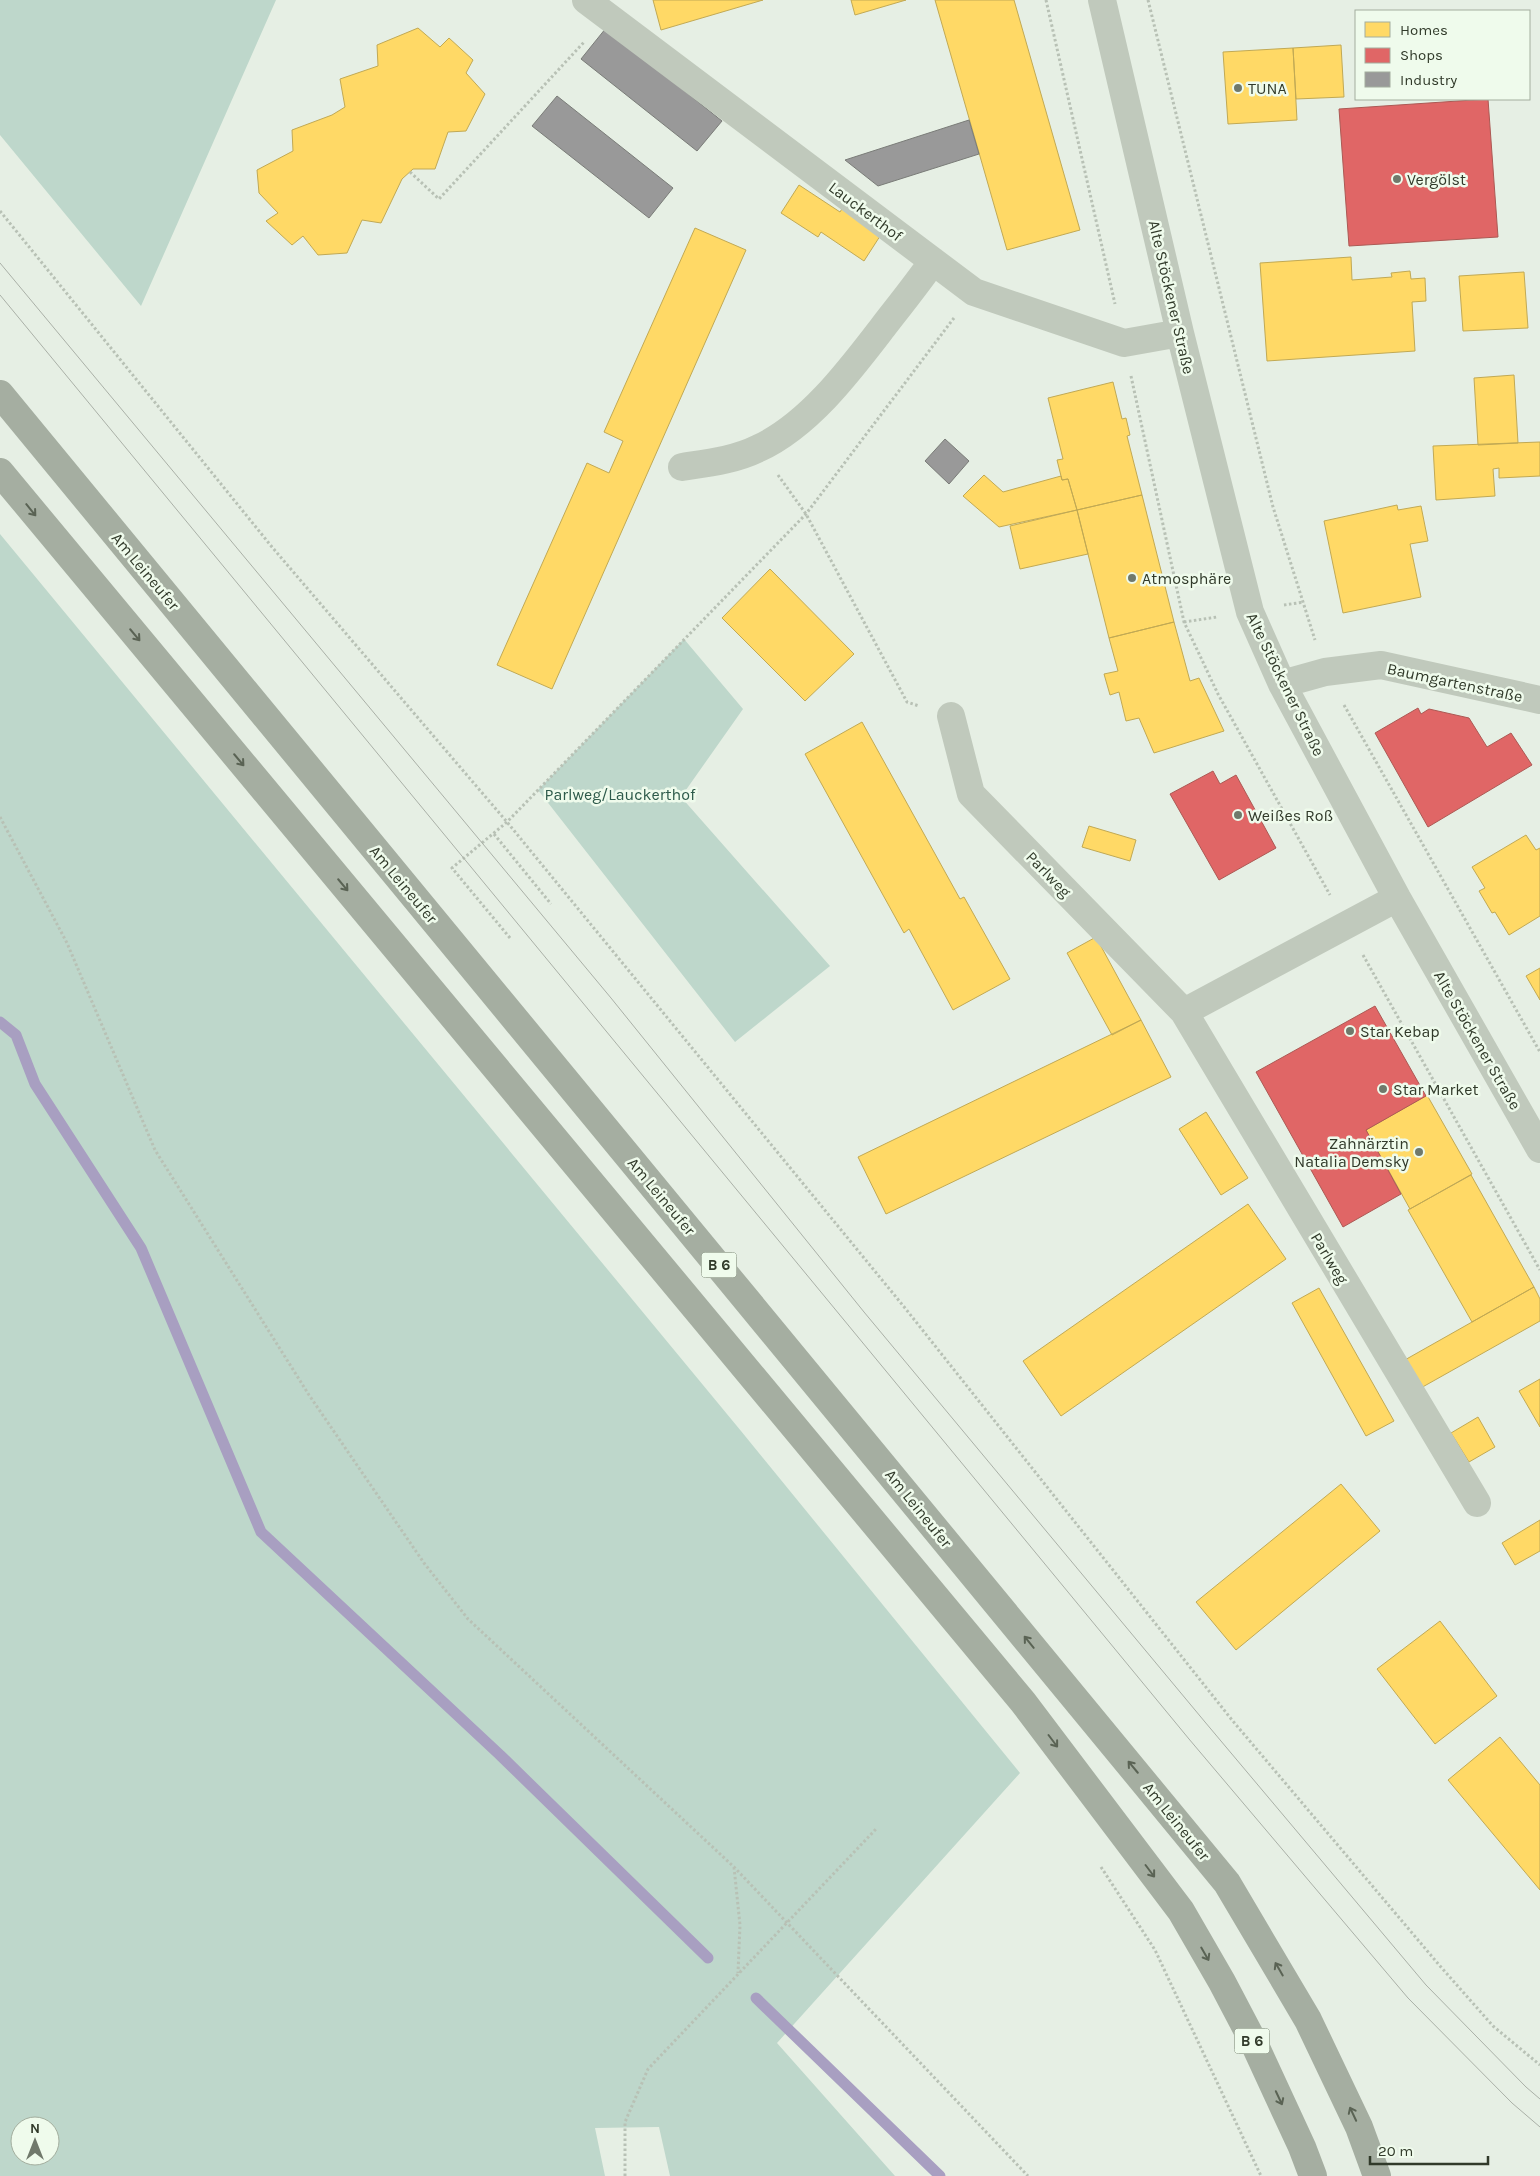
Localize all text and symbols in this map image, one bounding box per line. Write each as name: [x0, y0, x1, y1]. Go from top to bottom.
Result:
legend: [1355, 10, 1530, 100]
text: Homes: [1400, 21, 1448, 39]
text: Shops: [1400, 46, 1443, 64]
text: Industry: [1400, 71, 1457, 89]
place label: TUNA: [1248, 79, 1287, 98]
marker: TUNA: [1232, 82, 1244, 94]
place label: Vergölst: [1407, 170, 1466, 189]
marker: Vergölst: [1391, 173, 1403, 185]
street label: Lauckerthof: [825, 178, 907, 246]
street label: Alte Stöckener Straße: [1145, 218, 1198, 376]
one-way arrow: [25, 503, 36, 516]
street label: Am Leineufer: [108, 529, 184, 614]
place label: Atmosphäre: [1142, 569, 1231, 588]
marker: Atmosphäre: [1126, 572, 1138, 584]
street label: Alte Stöckener Straße: [1243, 609, 1329, 759]
one-way arrow: [129, 628, 140, 641]
street label: Baumgartenstraße: [1385, 659, 1524, 706]
one-way arrow: [233, 753, 244, 766]
park label: Parlweg/Lauckerthof: [545, 785, 696, 804]
place label: Weißes Roß: [1248, 806, 1333, 825]
marker: Weißes Roß: [1232, 809, 1244, 821]
street label: Am Leineufer: [366, 842, 442, 927]
street label: Parlweg: [1022, 847, 1075, 901]
one-way arrow: [337, 878, 348, 891]
street label: Alte Stöckener Straße: [1430, 967, 1525, 1113]
place label: Star Kebap: [1360, 1022, 1440, 1041]
marker: Star Kebap: [1344, 1025, 1356, 1037]
place label: Star Market: [1393, 1080, 1478, 1099]
marker: Star Market: [1377, 1083, 1389, 1095]
place label: Zahnärztin Natalia Demsky: [1294, 1134, 1410, 1171]
marker: Zahnärztin Natalia Demsky: [1413, 1146, 1425, 1158]
street label: Am Leineufer: [624, 1154, 700, 1239]
street label: Parlweg: [1307, 1229, 1352, 1287]
road number: B 6: [702, 1252, 736, 1278]
street label: Am Leineufer: [881, 1465, 956, 1552]
one-way arrow: [1024, 1636, 1035, 1649]
one-way arrow: [1047, 1734, 1058, 1747]
one-way arrow: [1127, 1761, 1139, 1774]
street label: Am Leineufer: [1139, 1778, 1214, 1865]
one-way arrow: [1145, 1864, 1155, 1878]
one-way arrow: [1201, 1946, 1211, 1960]
one-way arrow: [1274, 1963, 1284, 1977]
road number: B 6: [1234, 2028, 1270, 2054]
one-way arrow: [1275, 2090, 1285, 2105]
one-way arrow: [1347, 2107, 1357, 2122]
north arrow: [10, 2116, 60, 2166]
text: N: [30, 2120, 40, 2137]
scale bar: [1370, 2134, 1488, 2166]
text: 20 m: [1378, 2142, 1413, 2160]

